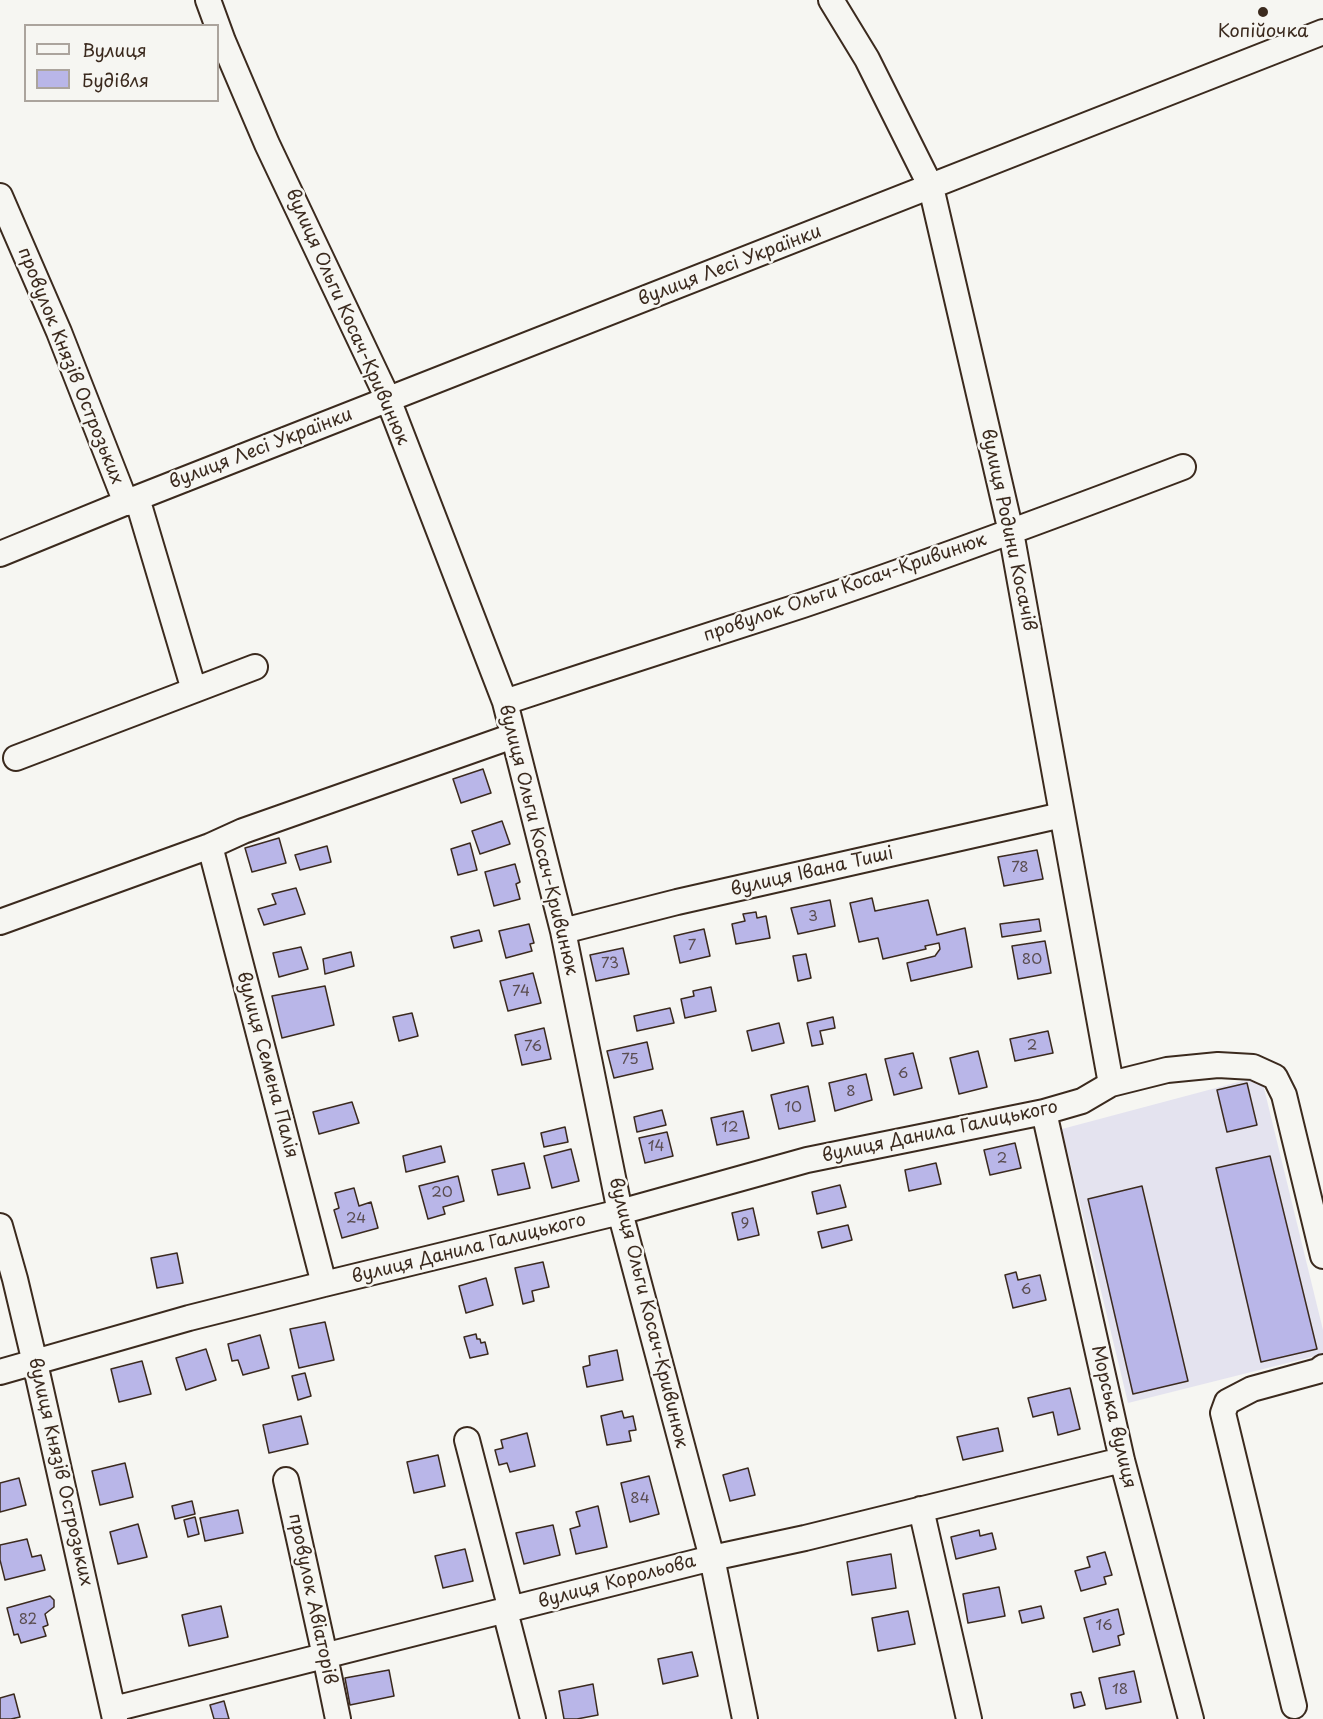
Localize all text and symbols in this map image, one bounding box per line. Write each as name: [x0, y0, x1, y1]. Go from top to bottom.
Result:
marker: Копійочка: [1256, 5, 1270, 19]
place label: Копійочка: [1218, 21, 1308, 43]
legend: [24, 24, 219, 102]
text: Вулиця: [82, 36, 147, 63]
text: Будівля: [82, 66, 149, 93]
street label: вулиця Ольги Косач-Кривинюк: [281, 186, 413, 448]
street label: вулиця Лесі Українки: [635, 221, 825, 311]
street label: провулок Князів Острозьких: [12, 244, 128, 488]
street label: вулиця Лесі Українки: [166, 404, 356, 494]
street label: вулиця Родини Косачів: [976, 427, 1040, 633]
street label: провулок Ольги Косач-Кривинюк: [701, 529, 989, 647]
street label: вулиця Ольги Косач-Кривинюк: [494, 703, 582, 977]
street label: вулиця Івана Тиші: [729, 843, 895, 901]
house number: 78: [1011, 859, 1029, 877]
house number: 3: [808, 908, 818, 926]
house number: 7: [688, 937, 696, 955]
house number: 80: [1022, 951, 1042, 969]
house number: 73: [601, 955, 619, 973]
street label: вулиця Семена Палія: [232, 969, 302, 1161]
house number: 74: [512, 983, 530, 1001]
house number: 2: [1027, 1037, 1037, 1055]
house number: 76: [524, 1038, 542, 1056]
house number: 75: [621, 1051, 639, 1069]
house number: 6: [898, 1065, 908, 1083]
house number: 8: [846, 1083, 856, 1101]
street label: вулиця Данила Галицького: [820, 1096, 1060, 1168]
house number: 10: [784, 1099, 802, 1117]
house number: 12: [721, 1119, 739, 1137]
house number: 14: [648, 1138, 664, 1156]
house number: 2: [997, 1150, 1007, 1168]
street label: вулиця Ольги Косач-Кривинюк: [604, 1176, 692, 1450]
house number: 20: [431, 1184, 453, 1202]
street label: вулиця Данила Галицького: [350, 1209, 588, 1289]
house number: 24: [346, 1210, 366, 1228]
house number: 9: [741, 1215, 749, 1233]
house number: 6: [1021, 1281, 1031, 1299]
street label: Морська вулиця: [1086, 1343, 1140, 1491]
street label: вулиця Князів Острозьких: [23, 1356, 97, 1588]
house number: 84: [630, 1490, 650, 1508]
street label: провулок Авіаторів: [283, 1511, 341, 1687]
street label: вулиця Корольова: [536, 1551, 698, 1613]
house number: 82: [19, 1611, 37, 1629]
house number: 16: [1095, 1617, 1113, 1635]
house number: 18: [1112, 1681, 1128, 1699]

